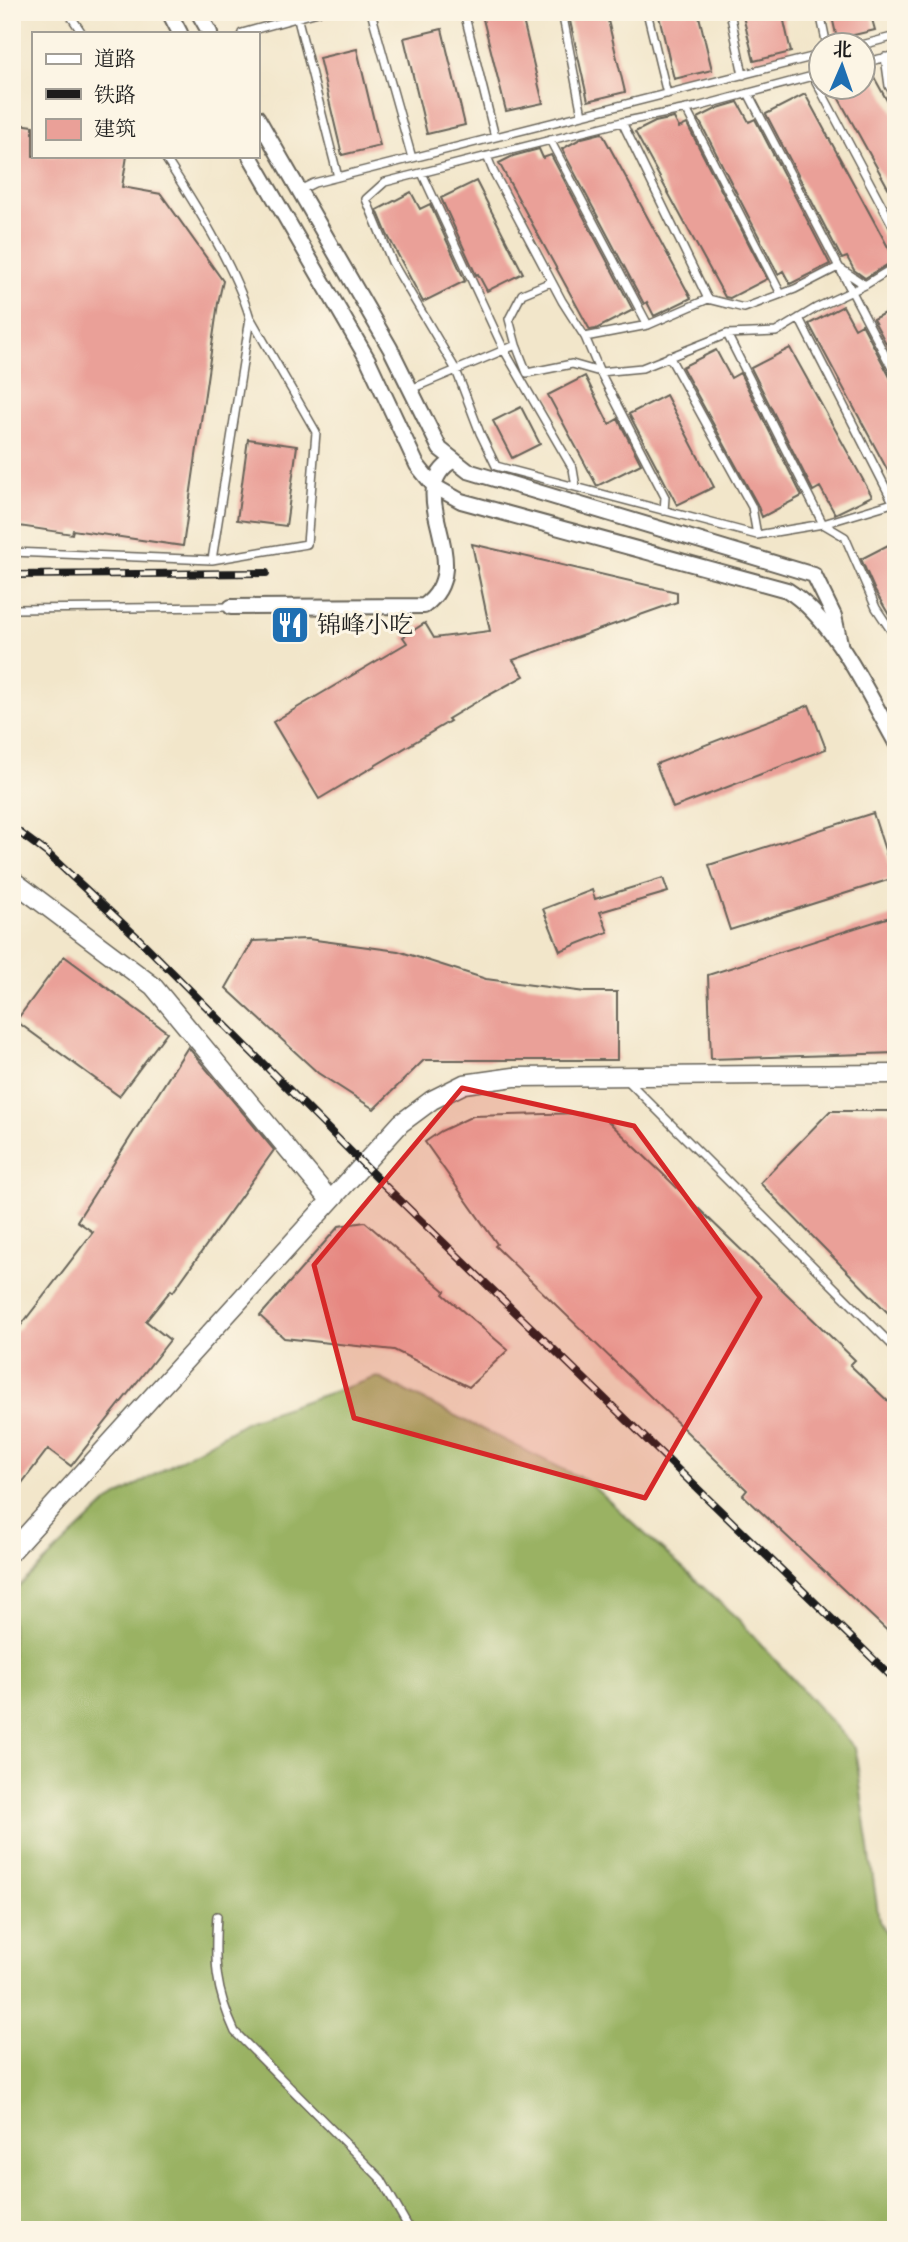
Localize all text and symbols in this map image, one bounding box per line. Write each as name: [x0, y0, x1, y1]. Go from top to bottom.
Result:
legend: [32, 32, 259, 158]
north arrow: [806, 32, 876, 102]
text: 北: [833, 39, 852, 62]
text: 道路: [94, 47, 136, 73]
text: 铁路: [94, 83, 136, 109]
text: 建筑: [94, 117, 136, 143]
restaurant icon: 锦峰小吃: [269, 604, 311, 646]
place label: 锦峰小吃: [317, 611, 413, 641]

